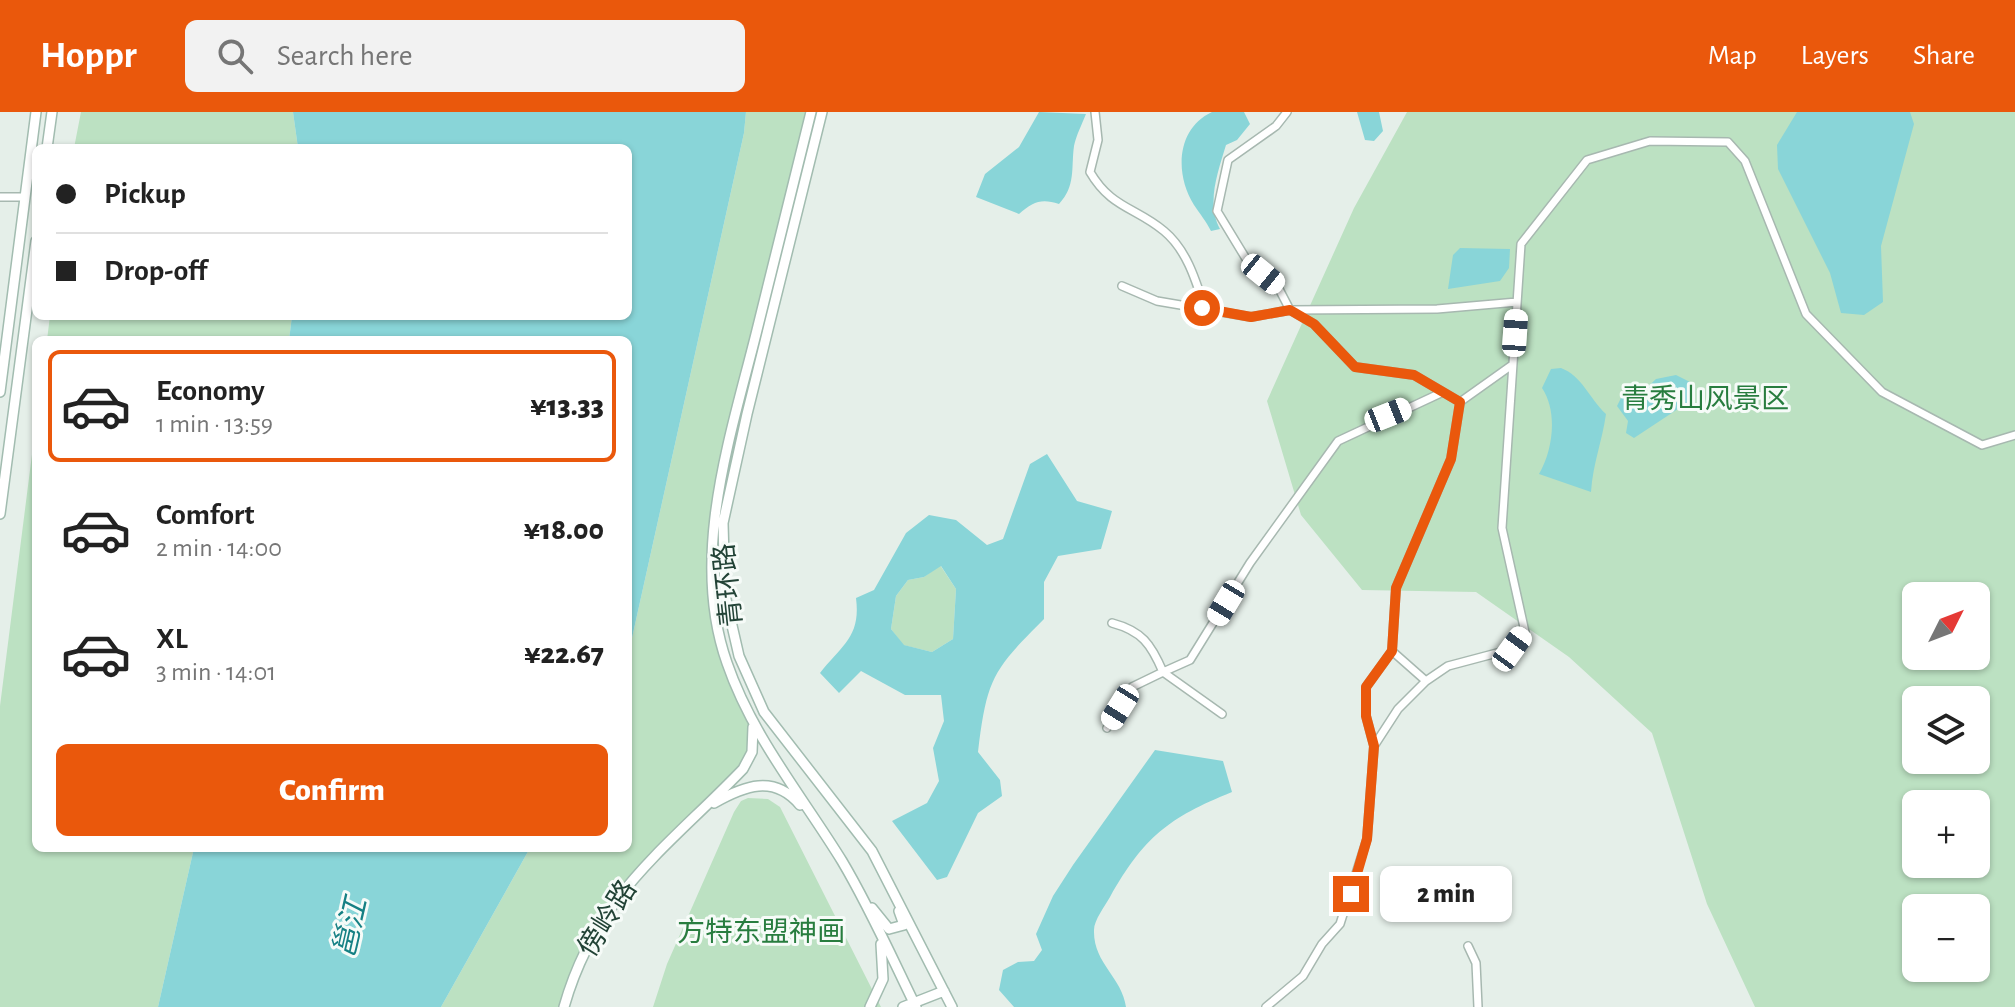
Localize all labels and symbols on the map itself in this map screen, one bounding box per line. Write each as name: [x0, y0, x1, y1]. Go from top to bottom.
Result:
car: [1237, 250, 1289, 298]
route start: [1184, 290, 1220, 326]
car: [1501, 308, 1529, 358]
park label: 青秀山风景区: [1621, 384, 1789, 414]
car: [1361, 395, 1415, 435]
street label: 青环路: [709, 542, 747, 628]
car: [1203, 576, 1249, 630]
north arrow: [1902, 582, 1990, 670]
car: [1488, 623, 1536, 675]
car: [1097, 680, 1143, 734]
callout: 2 min: [1379, 866, 1511, 922]
street label: 傍岭路: [572, 875, 642, 962]
route end: [1333, 876, 1369, 912]
water label: 邕江: [328, 892, 373, 961]
park label: 方特东盟神画: [677, 917, 845, 947]

